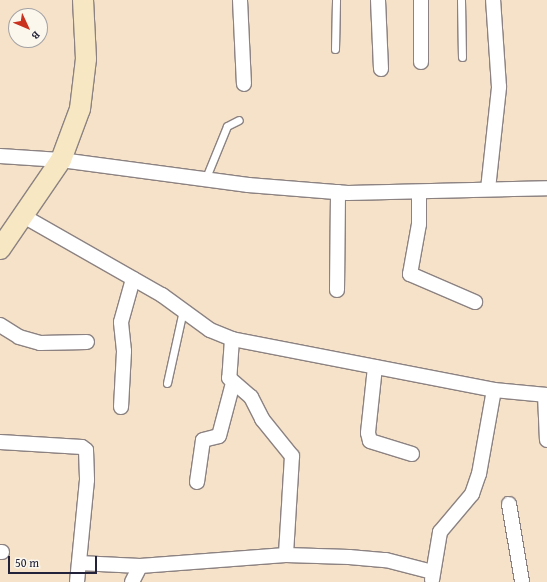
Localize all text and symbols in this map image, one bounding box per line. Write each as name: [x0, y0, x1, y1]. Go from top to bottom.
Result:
north arrow: [8, 8, 48, 48]
text: B: [28, 28, 44, 44]
scale bar: [10, 548, 99, 574]
text: 50 m: [15, 554, 39, 571]

